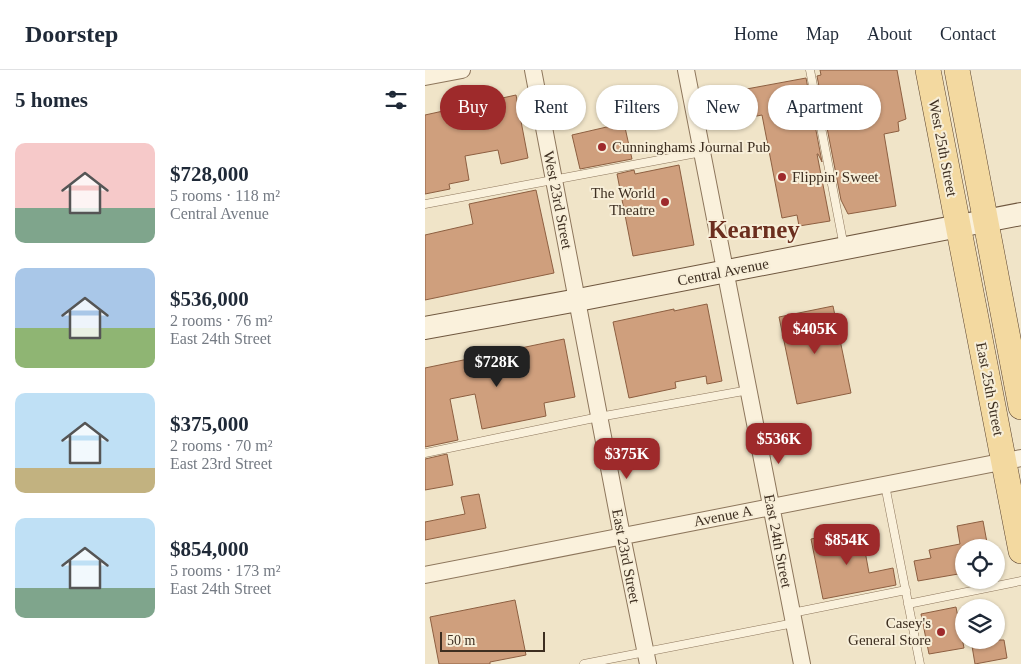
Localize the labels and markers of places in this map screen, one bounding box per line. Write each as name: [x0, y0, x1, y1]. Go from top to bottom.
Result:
place label: Cunninghams Journal Pub: [612, 139, 770, 155]
marker: Cunninghams Journal Pub: [596, 141, 608, 153]
place label: Flippin' Sweet: [792, 169, 879, 185]
marker: Flippin' Sweet: [776, 171, 788, 183]
place label: The World Theatre: [591, 185, 655, 218]
marker: The World Theatre: [659, 196, 671, 208]
pin: $405K: [780, 312, 850, 355]
pin: $728K: [462, 346, 532, 388]
pin: $536K: [744, 422, 814, 465]
pin: $375K: [592, 438, 662, 480]
pin: $854K: [812, 524, 882, 566]
place label: Casey's General Store: [848, 615, 931, 648]
marker: Casey's General Store: [935, 626, 947, 638]

